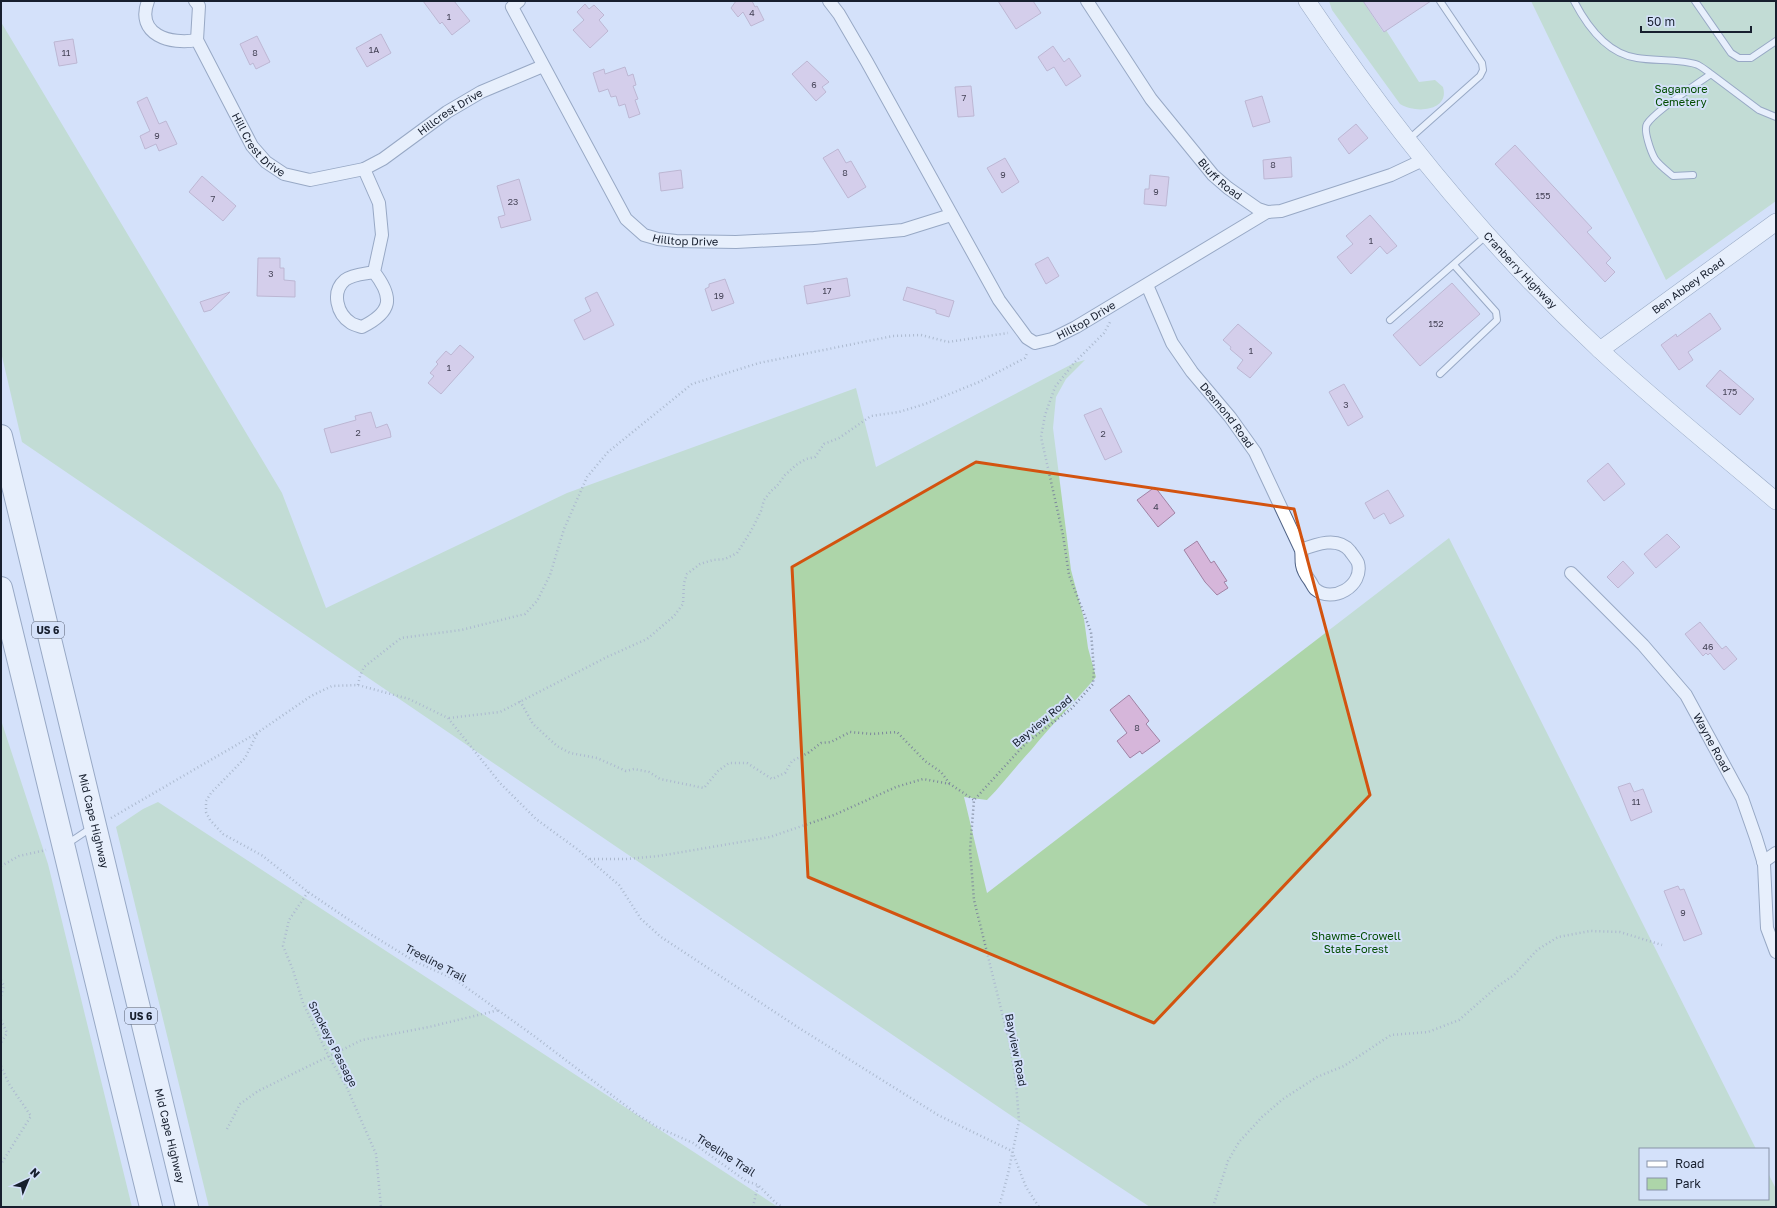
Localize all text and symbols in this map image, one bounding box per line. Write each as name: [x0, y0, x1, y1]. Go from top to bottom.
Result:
house number: 4: [749, 7, 755, 18]
scale bar: [1641, 8, 1751, 34]
house number: 1: [447, 11, 452, 22]
text: 50 m: [1647, 14, 1675, 29]
house number: 1A: [369, 44, 379, 55]
house number: 11: [62, 47, 71, 58]
house number: 8: [252, 47, 258, 58]
house number: 6: [811, 79, 817, 90]
park label: Sagamore Cemetery: [1654, 82, 1708, 108]
street label: Hillcrest Drive: [415, 86, 485, 138]
house number: 7: [962, 92, 967, 103]
street label: Hill Crest Drive: [230, 110, 288, 179]
house number: 9: [154, 130, 160, 141]
street label: Bluff Road: [1196, 155, 1245, 202]
house number: 8: [1270, 159, 1276, 170]
house number: 8: [842, 167, 848, 178]
house number: 9: [1000, 169, 1006, 180]
house number: 9: [1153, 186, 1159, 197]
house number: 155: [1536, 190, 1550, 201]
house number: 7: [211, 193, 216, 204]
house number: 23: [508, 196, 518, 207]
street label: Cranberry Highway: [1481, 229, 1560, 311]
street label: Hilltop Drive: [651, 231, 718, 248]
house number: 1: [1369, 235, 1374, 246]
street label: Ben Abbey Road: [1649, 255, 1727, 316]
house number: 3: [268, 268, 274, 279]
house number: 17: [822, 285, 832, 296]
house number: 19: [714, 290, 724, 301]
street label: Hilltop Drive: [1054, 298, 1118, 342]
house number: 152: [1429, 318, 1443, 329]
house number: 1: [1249, 345, 1254, 356]
house number: 1: [447, 362, 452, 373]
street label: Desmond Road: [1198, 380, 1257, 450]
house number: 175: [1723, 386, 1737, 397]
house number: 3: [1343, 399, 1349, 410]
house number: 2: [355, 427, 361, 438]
house number: 2: [1100, 428, 1106, 439]
house number: 4: [1153, 501, 1159, 512]
road number: US 6: [32, 622, 64, 638]
house number: 46: [1703, 641, 1713, 652]
street label: Bayview Road: [1009, 692, 1074, 749]
street label: Wayne Road: [1691, 711, 1734, 774]
house number: 8: [1134, 722, 1140, 733]
street label: Mid Cape Highway: [77, 772, 112, 870]
house number: 11: [1632, 796, 1641, 807]
house number: 9: [1680, 907, 1686, 918]
park label: Shawme-Crowell State Forest: [1311, 929, 1401, 955]
street label: Treeline Trail: [403, 941, 470, 984]
street label: Smokeys Passage: [306, 999, 361, 1089]
road number: US 6: [125, 1008, 157, 1024]
street label: Bayview Road: [1003, 1012, 1030, 1087]
street label: Mid Cape Highway: [153, 1087, 188, 1185]
street label: Treeline Trail: [694, 1131, 759, 1179]
legend: [1639, 1148, 1769, 1200]
text: Road: [1675, 1156, 1704, 1171]
north arrow: [8, 1160, 48, 1200]
text: N: [28, 1165, 43, 1180]
text: Park: [1675, 1176, 1701, 1191]

